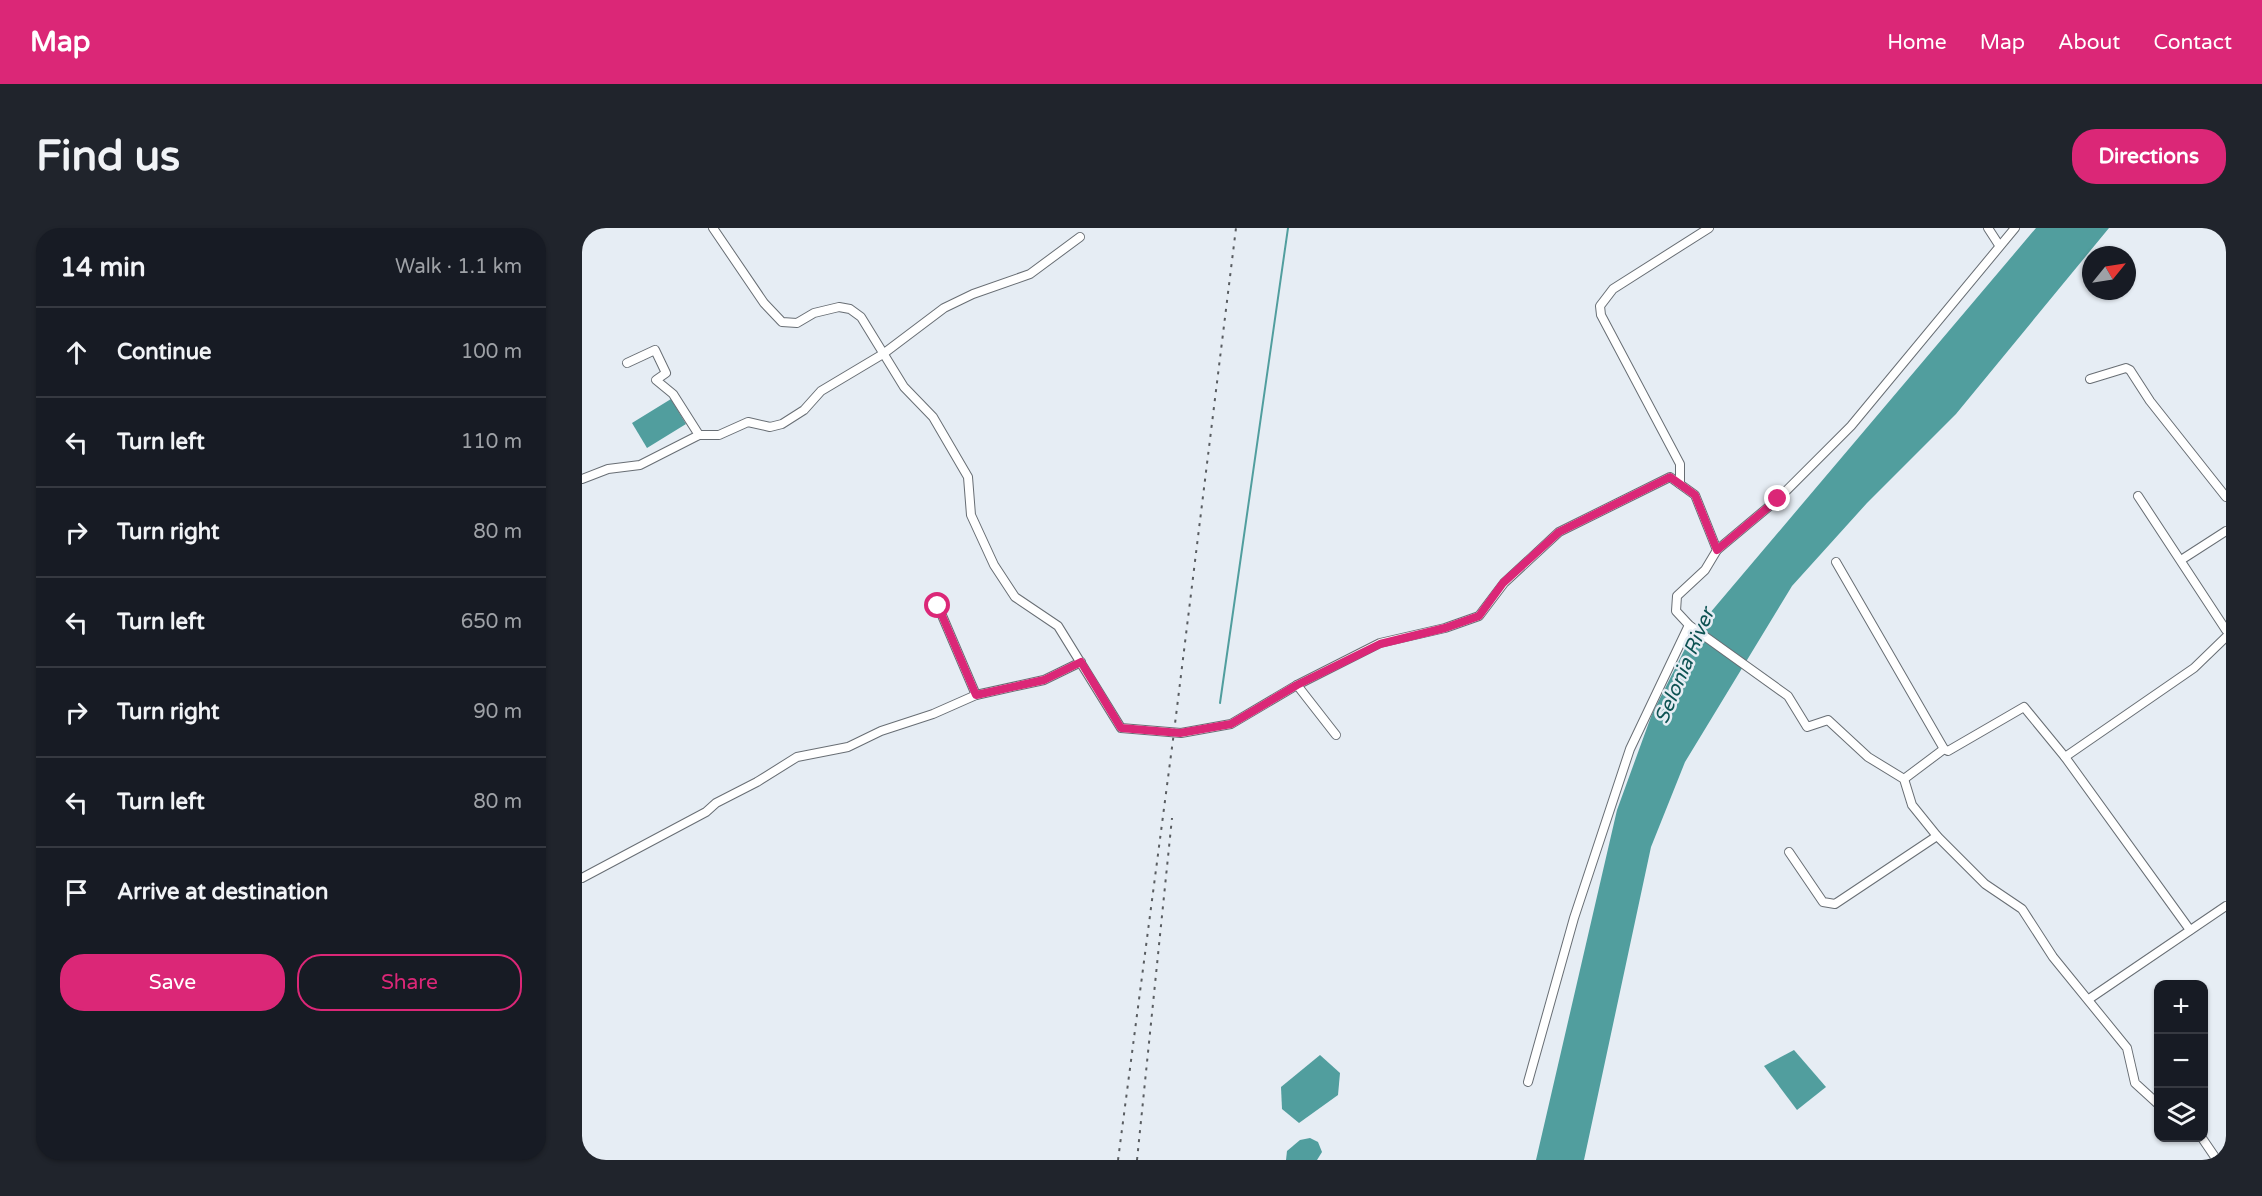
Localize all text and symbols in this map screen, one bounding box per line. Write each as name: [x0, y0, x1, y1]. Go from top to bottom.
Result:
text: Map: [30, 25, 90, 59]
text: Home: [1887, 30, 1947, 55]
text: Map: [1980, 30, 2025, 55]
text: About: [2058, 30, 2120, 55]
text: Contact: [2153, 30, 2232, 55]
button: Directions: [2072, 129, 2226, 184]
text: Find us: [36, 131, 180, 182]
north arrow: [2082, 246, 2136, 300]
text: 14 min: [60, 252, 146, 283]
text: Walk · 1.1 km: [395, 255, 522, 279]
icon: ahead: [60, 336, 93, 369]
text: Continue: [117, 339, 212, 365]
text: 100 m: [461, 340, 522, 364]
icon: left: [60, 426, 93, 459]
text: Turn left: [117, 429, 205, 455]
text: 110 m: [461, 430, 522, 454]
route end: [1764, 485, 1790, 511]
icon: right: [60, 516, 93, 549]
text: Turn right: [117, 519, 219, 545]
text: 80 m: [473, 520, 522, 544]
route start: [924, 592, 950, 618]
water label: Selonia River: [1650, 603, 1721, 727]
icon: left: [60, 606, 93, 639]
text: Turn left: [117, 609, 205, 635]
text: 650 m: [461, 610, 522, 634]
icon: right: [60, 696, 93, 729]
text: Turn right: [117, 699, 219, 725]
text: 90 m: [473, 700, 522, 724]
icon: left: [60, 786, 93, 819]
text: Turn left: [117, 789, 205, 815]
text: 80 m: [473, 790, 522, 814]
icon: arrive: [60, 876, 93, 909]
text: Arrive at destination: [117, 879, 328, 905]
button: Save: [60, 954, 285, 1011]
button: Share: [297, 954, 522, 1011]
map controls: [2154, 980, 2208, 1142]
button: +: [2154, 980, 2208, 1034]
button: −: [2154, 1034, 2208, 1088]
button: layers: [2154, 1088, 2208, 1142]

